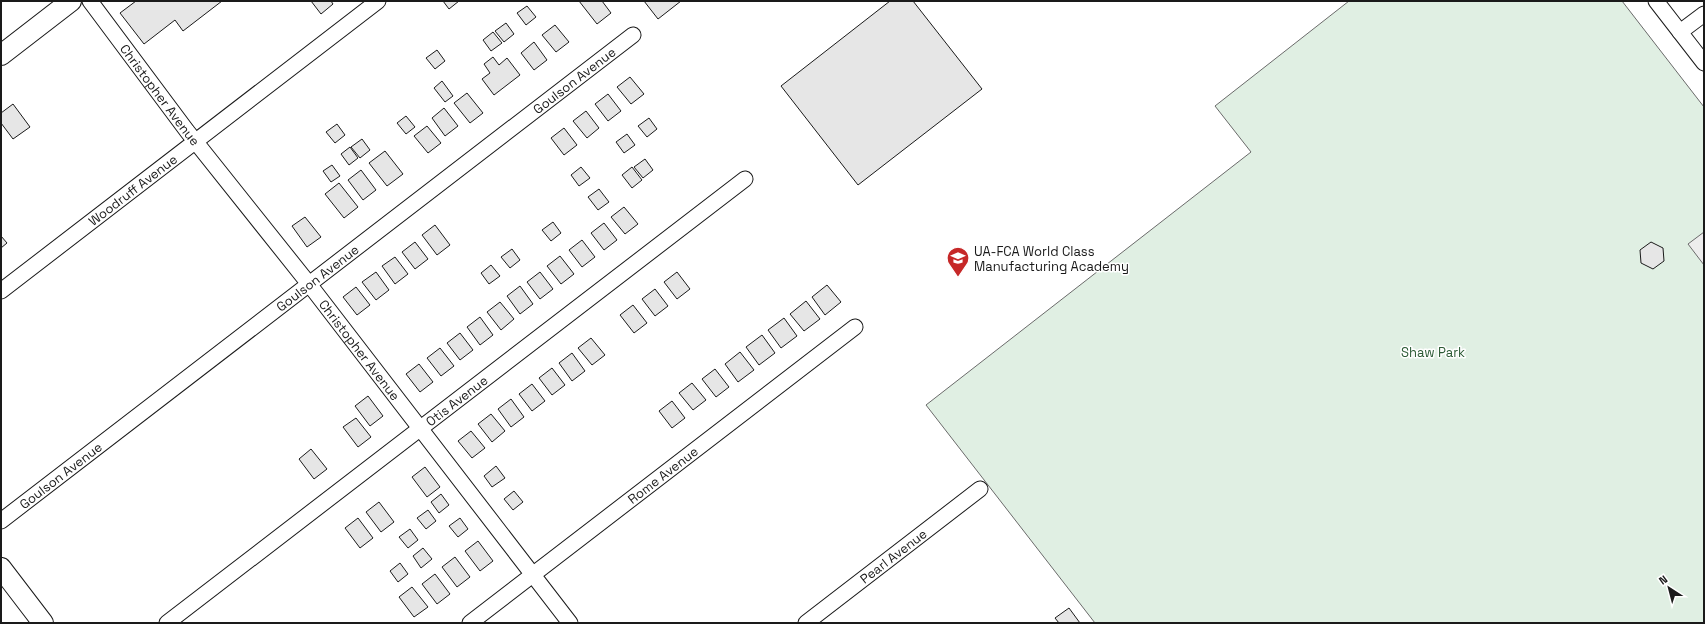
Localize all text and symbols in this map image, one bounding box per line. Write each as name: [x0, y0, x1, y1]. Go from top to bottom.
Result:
street label: Christopher Avenue: [116, 41, 203, 149]
street label: Goulson Avenue: [530, 43, 619, 118]
street label: Woodruff Avenue: [85, 151, 181, 230]
street label: Goulson Avenue: [273, 241, 362, 315]
place label: UA-FCA World Class Manufacturing Academy: [974, 243, 1129, 275]
school or university icon: UA-FCA World Class Manufacturing Academy: [945, 245, 971, 278]
street label: Christopher Avenue: [315, 296, 404, 404]
park label: Shaw Park: [1401, 344, 1465, 361]
street label: Otis Avenue: [422, 372, 491, 430]
street label: Goulson Avenue: [16, 439, 106, 513]
street label: Rome Avenue: [624, 443, 702, 508]
street label: Pearl Avenue: [857, 525, 930, 587]
north arrow: [1649, 568, 1689, 608]
text: N: [1656, 572, 1670, 588]

